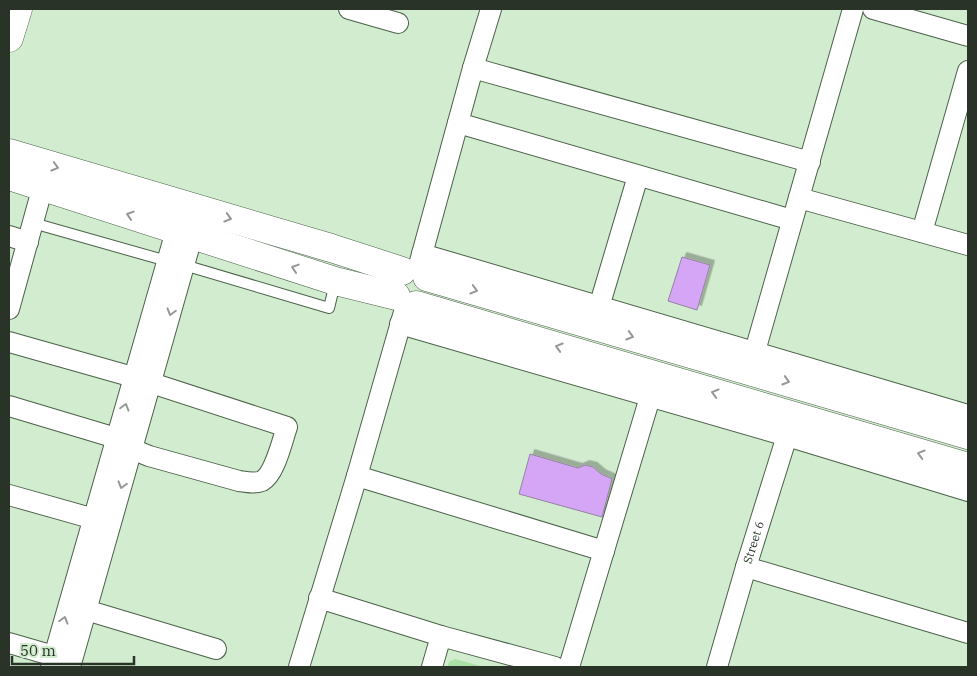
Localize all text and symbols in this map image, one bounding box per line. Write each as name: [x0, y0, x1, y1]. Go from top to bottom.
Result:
one-way arrow: [51, 162, 59, 172]
one-way arrow: [127, 210, 135, 220]
one-way arrow: [224, 212, 232, 222]
one-way arrow: [292, 264, 300, 274]
one-way arrow: [470, 285, 478, 295]
one-way arrow: [166, 307, 176, 315]
one-way arrow: [626, 330, 634, 340]
one-way arrow: [556, 343, 564, 353]
one-way arrow: [782, 376, 790, 386]
one-way arrow: [712, 389, 720, 399]
one-way arrow: [119, 404, 129, 412]
one-way arrow: [918, 449, 926, 459]
one-way arrow: [117, 480, 127, 489]
street label: Street 6: [740, 519, 767, 565]
one-way arrow: [59, 617, 69, 625]
scale bar: [12, 634, 135, 666]
text: 50 m: [20, 641, 56, 660]

